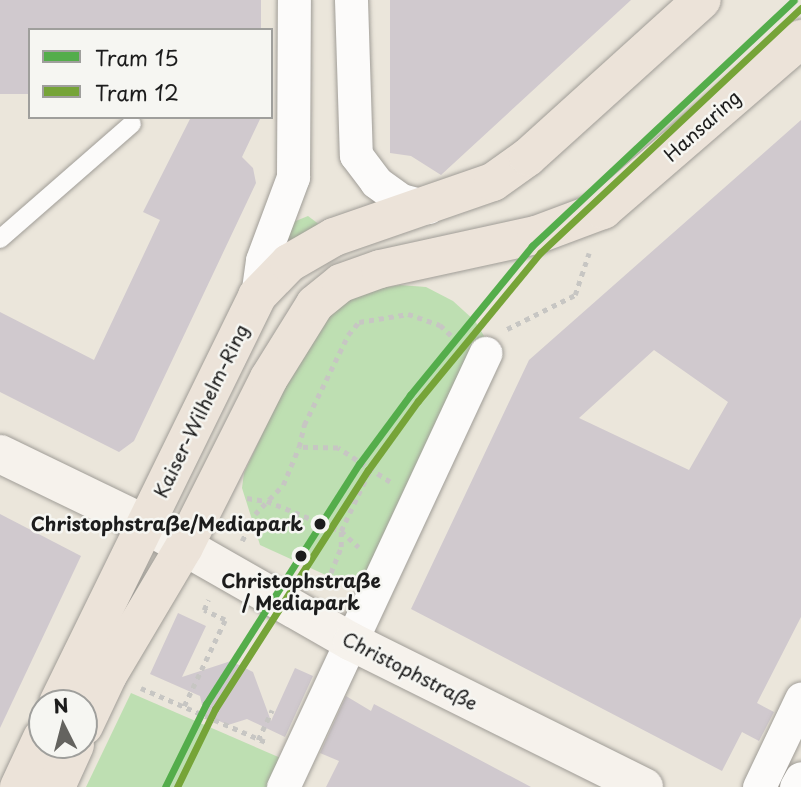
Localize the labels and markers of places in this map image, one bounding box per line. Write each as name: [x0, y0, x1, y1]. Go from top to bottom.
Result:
place label: Christophstraße/Mediapark: [31, 513, 303, 535]
marker: Christophstraße/Mediapark: [309, 513, 331, 535]
marker: Christophstraße / Mediapark: [290, 545, 312, 567]
place label: Christophstraße / Mediapark: [221, 570, 381, 614]

